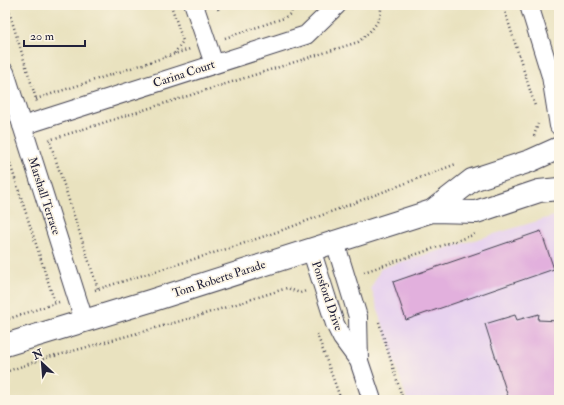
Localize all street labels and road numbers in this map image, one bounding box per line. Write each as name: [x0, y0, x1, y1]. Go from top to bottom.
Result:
street label: Carina Court: [151, 57, 217, 91]
street label: Marshall Terrace: [24, 155, 64, 237]
street label: Tom Roberts Parade: [170, 257, 268, 301]
street label: Ponsford Drive: [308, 259, 346, 333]

